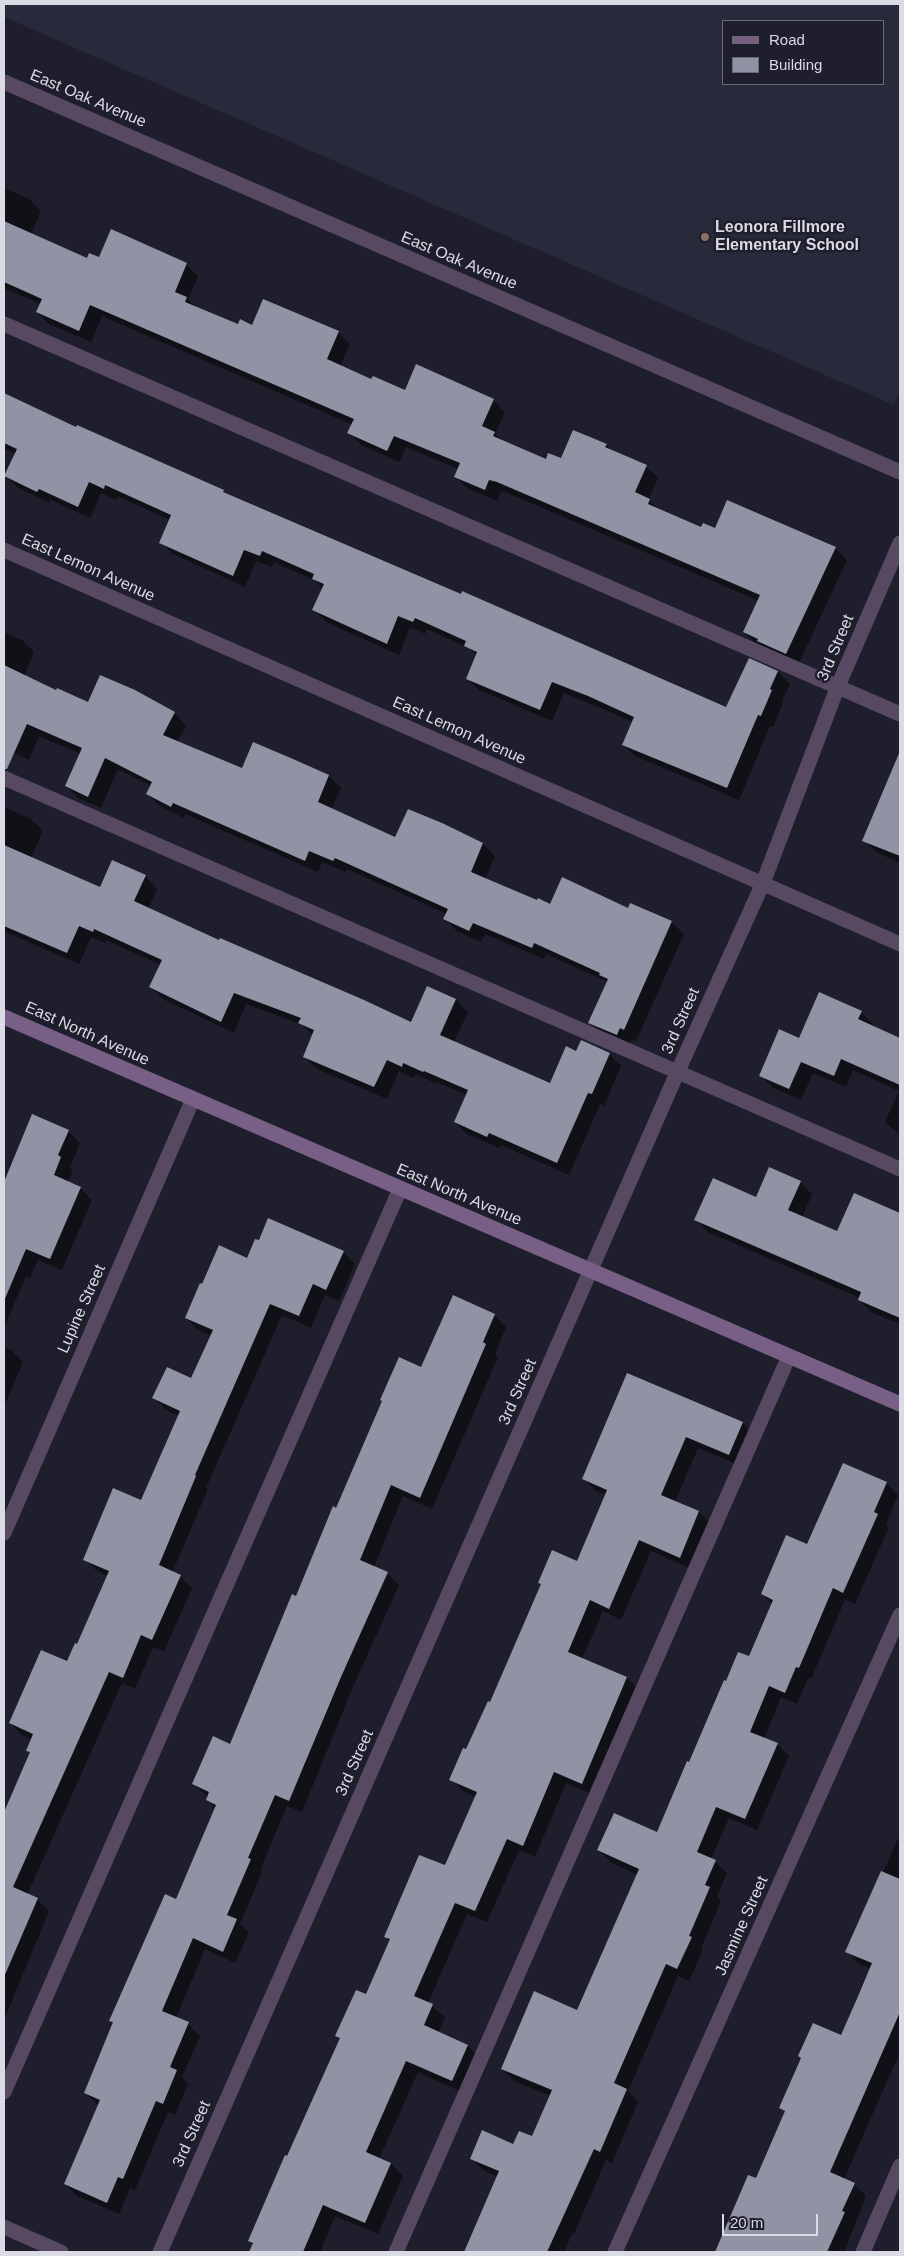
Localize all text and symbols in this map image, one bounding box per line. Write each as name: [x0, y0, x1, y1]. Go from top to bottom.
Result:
legend: [722, 20, 884, 85]
text: Road: [769, 31, 805, 48]
text: Building: [769, 56, 822, 73]
street label: East Oak Avenue: [27, 66, 149, 132]
place label: Leonora Fillmore Elementary School: [715, 218, 859, 256]
street label: East Oak Avenue: [398, 228, 520, 294]
marker: Leonora Fillmore Elementary School: [699, 231, 711, 243]
street label: East Lemon Avenue: [18, 530, 158, 606]
street label: 3rd Street: [813, 612, 859, 684]
street label: East Lemon Avenue: [389, 693, 529, 769]
street label: 3rd Street: [658, 985, 704, 1057]
street label: East North Avenue: [22, 998, 152, 1070]
street label: East North Avenue: [394, 1160, 524, 1230]
street label: Lupine Street: [54, 1262, 110, 1356]
street label: 3rd Street: [495, 1356, 541, 1428]
street label: 3rd Street: [332, 1727, 378, 1799]
street label: Jasmine Street: [712, 1873, 772, 1979]
street label: 3rd Street: [169, 2098, 215, 2170]
scale bar: [724, 2204, 820, 2236]
text: 20 m: [730, 2214, 763, 2231]

